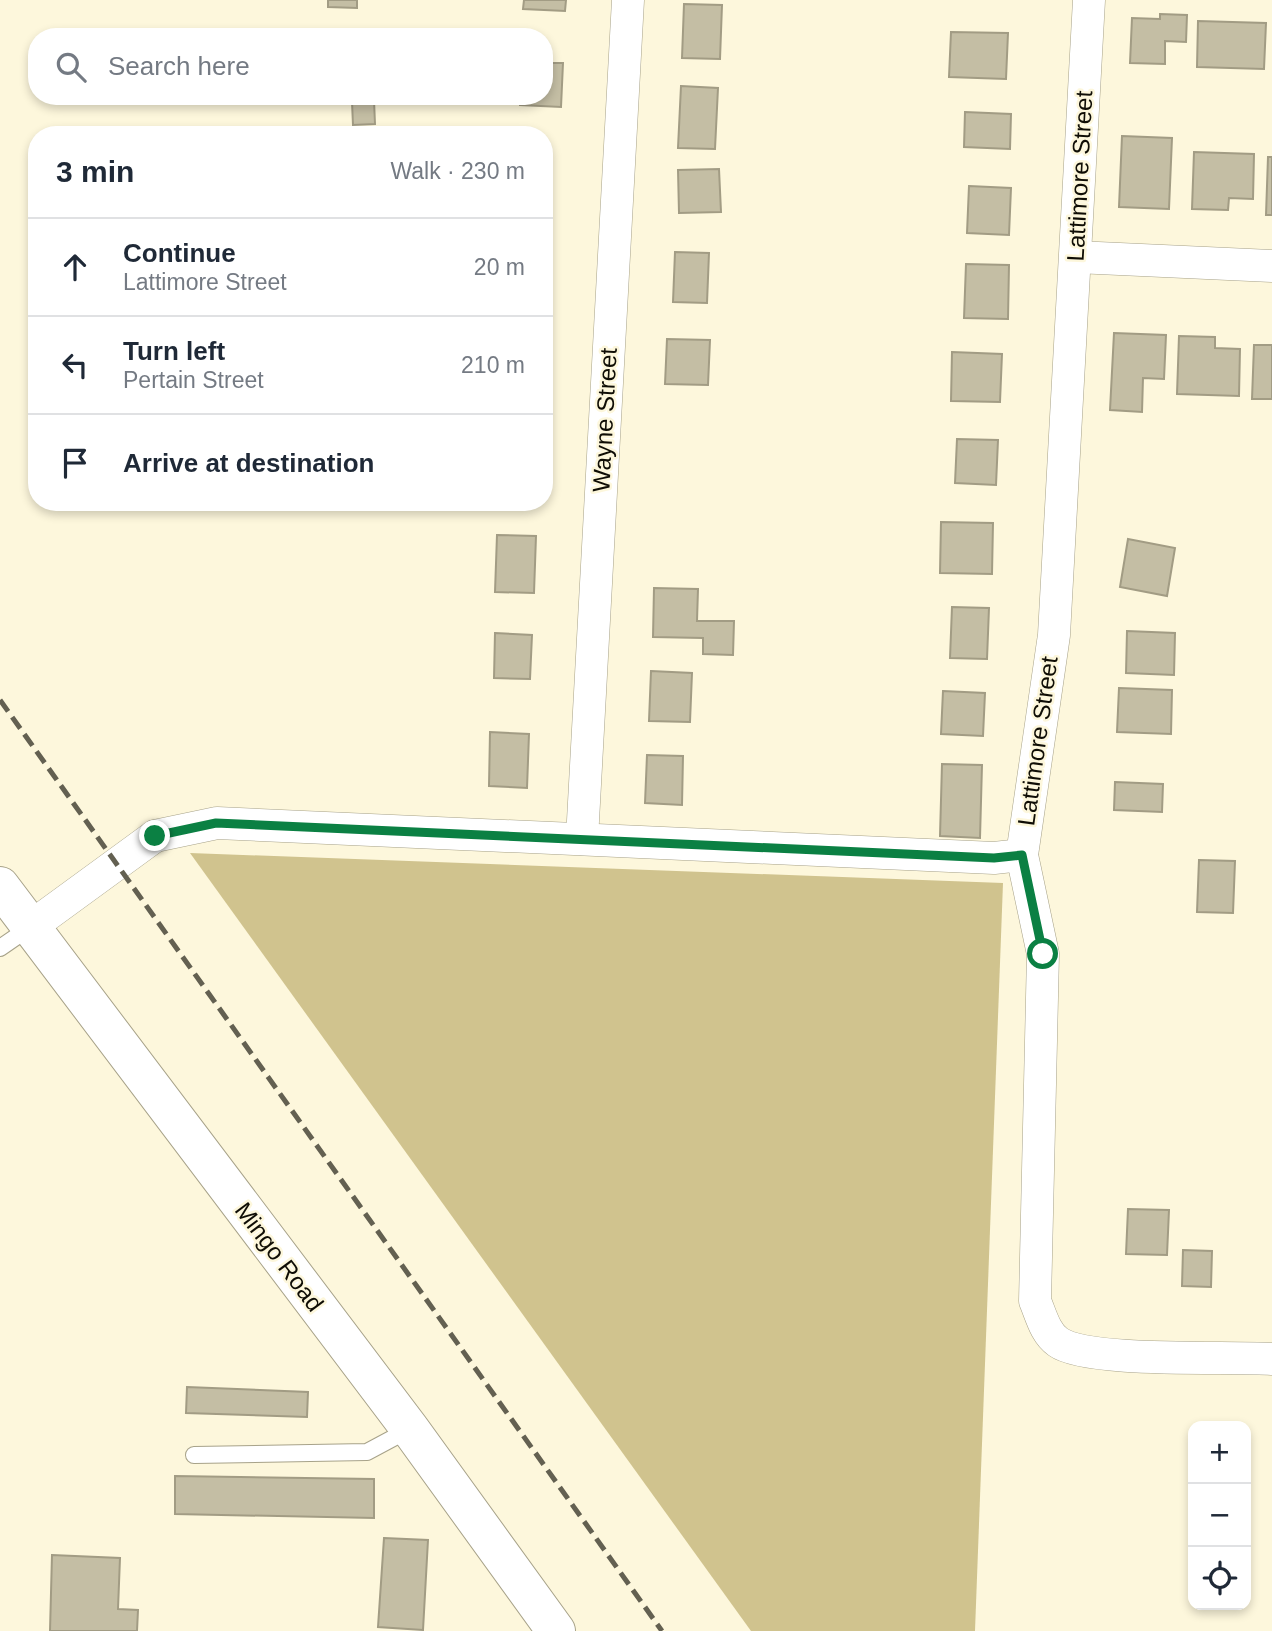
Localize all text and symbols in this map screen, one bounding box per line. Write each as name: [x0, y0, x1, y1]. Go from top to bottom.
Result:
search box: [28, 28, 553, 105]
icon: search: [52, 48, 90, 86]
text: Search here: [108, 51, 250, 81]
street label: Lattimore Street: [1062, 90, 1097, 262]
text: 3 min: [56, 155, 134, 188]
text: Walk · 230 m: [390, 158, 525, 184]
text: Continue: [123, 238, 236, 268]
icon: ahead: [56, 248, 94, 286]
text: 20 m: [474, 254, 525, 280]
text: Lattimore Street: [123, 269, 287, 295]
text: Turn left: [123, 336, 225, 366]
icon: left: [56, 346, 94, 384]
street label: Wayne Street: [587, 347, 622, 493]
text: 210 m: [461, 352, 525, 378]
text: Pertain Street: [123, 367, 264, 393]
icon: arrive: [56, 444, 94, 482]
text: Arrive at destination: [123, 448, 374, 478]
street label: Lattimore Street: [1012, 654, 1063, 827]
route end: [139, 820, 170, 851]
route start: [1027, 938, 1058, 969]
street label: Mingo Road: [230, 1197, 329, 1317]
map controls: [1188, 1421, 1251, 1610]
button: +: [1188, 1421, 1251, 1484]
button: −: [1188, 1484, 1251, 1547]
button: locate: [1188, 1547, 1251, 1610]

